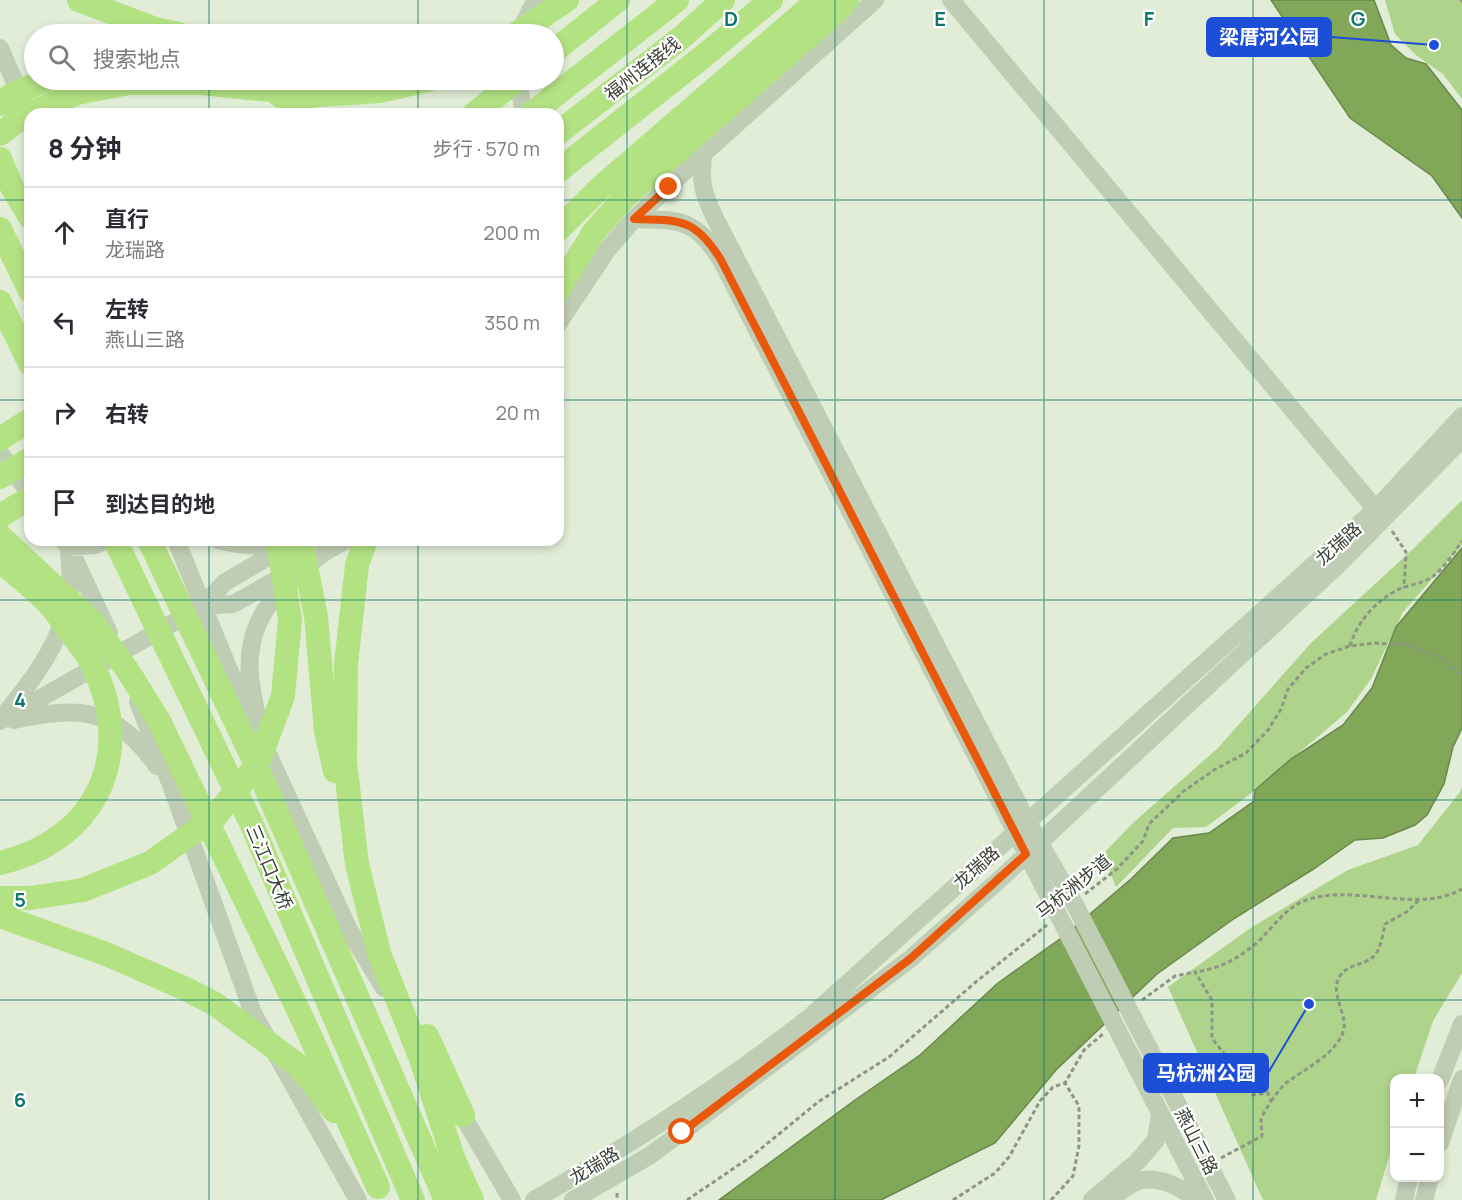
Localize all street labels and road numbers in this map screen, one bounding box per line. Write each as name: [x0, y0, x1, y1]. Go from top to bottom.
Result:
street label: 福州连接线: [599, 31, 685, 105]
street label: 龙瑞路: [1310, 516, 1366, 570]
street label: 三江口大桥: [241, 821, 299, 913]
street label: 龙瑞路: [948, 840, 1004, 894]
street label: 马杭洲步道: [1030, 848, 1116, 924]
street label: 燕山三路: [1170, 1103, 1224, 1179]
street label: 龙瑞路: [565, 1141, 623, 1189]

